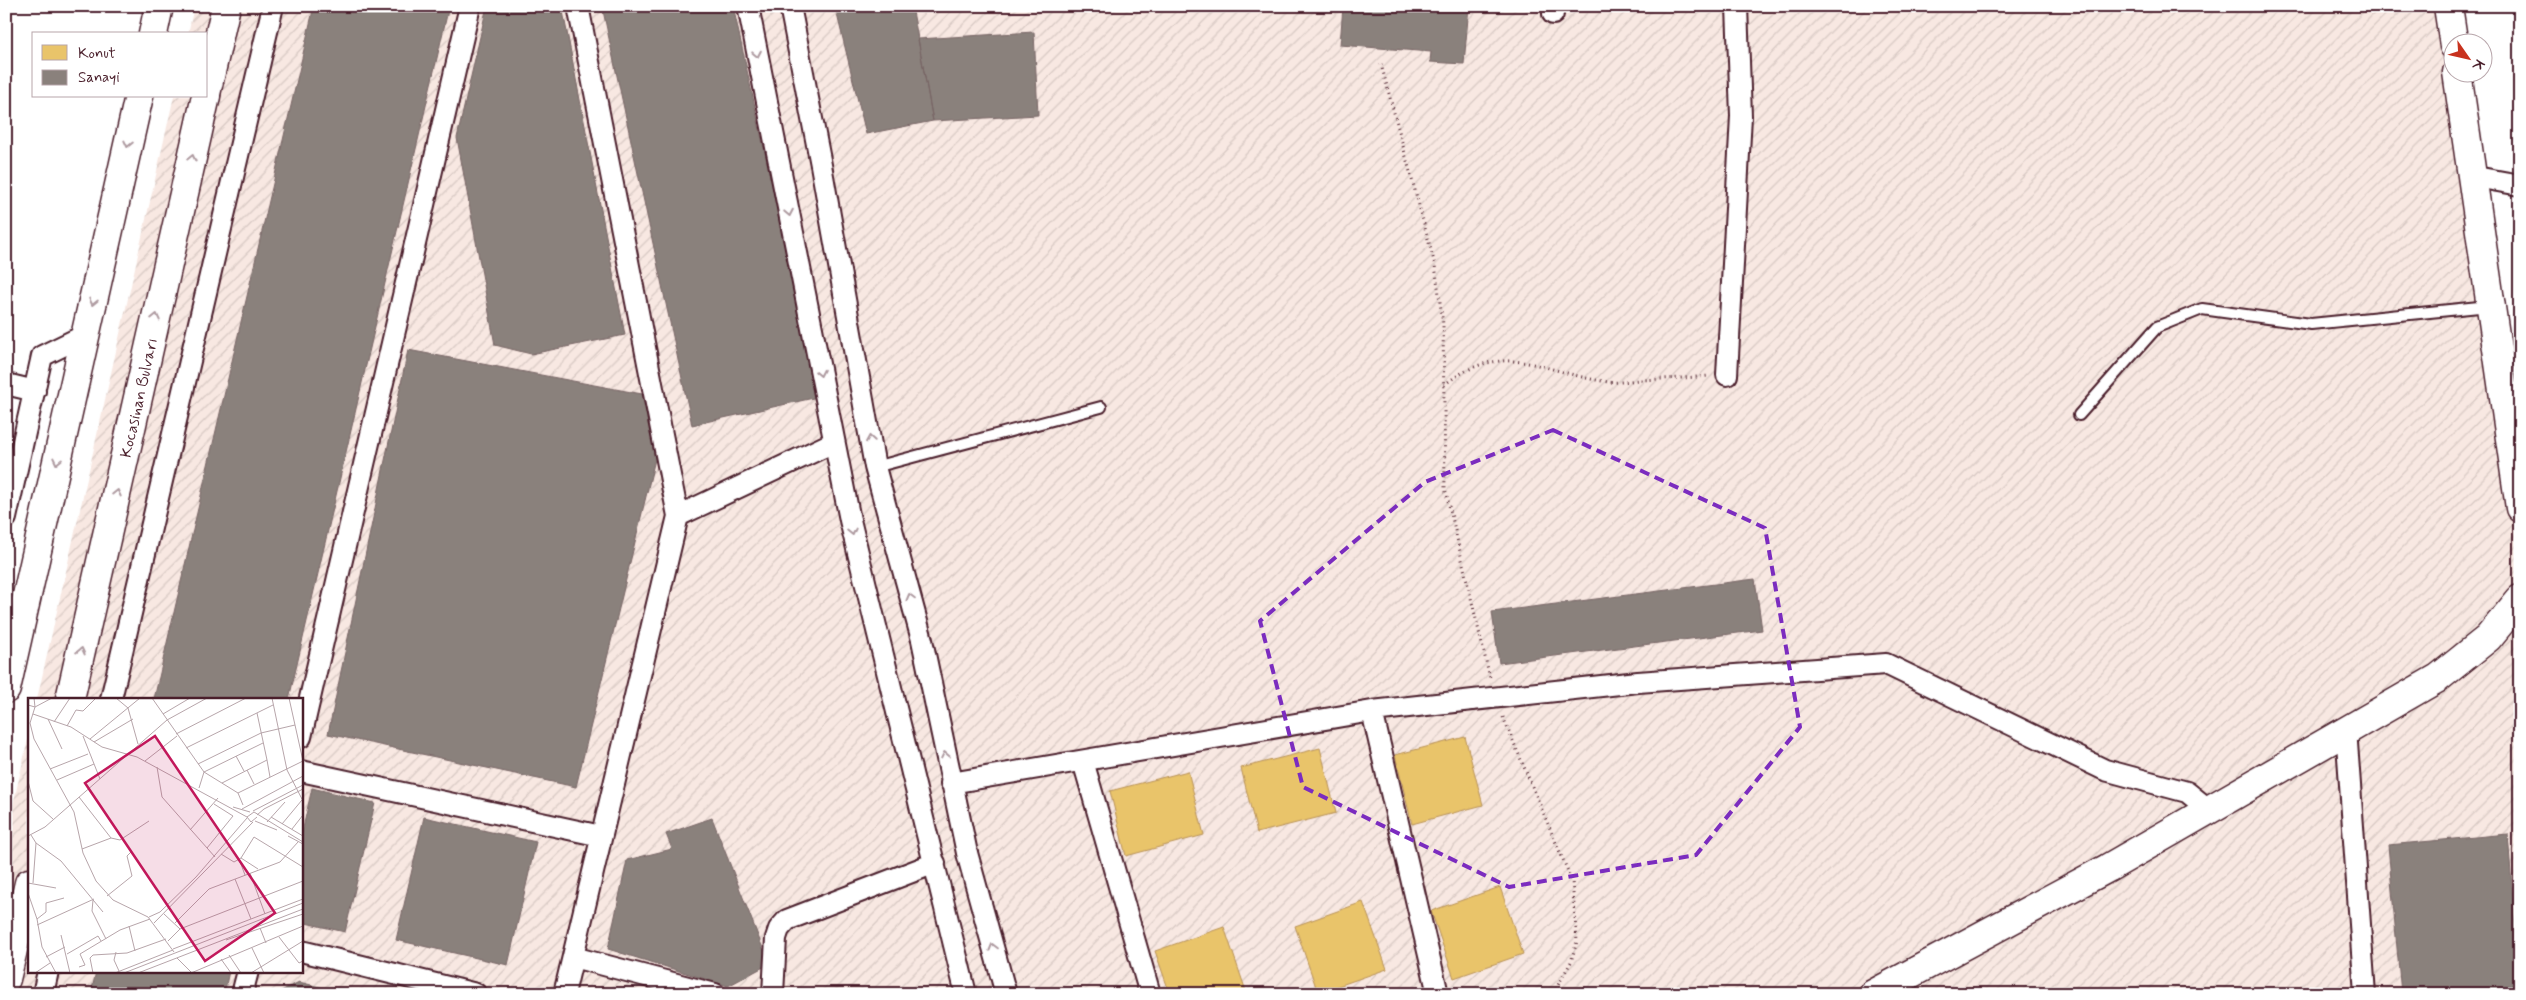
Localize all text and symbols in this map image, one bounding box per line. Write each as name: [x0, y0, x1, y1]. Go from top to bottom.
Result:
legend: [32, 32, 208, 98]
north arrow: [2444, 32, 2494, 82]
text: Konut: [78, 44, 116, 64]
one-way arrow: [752, 50, 762, 58]
text: K: [2467, 56, 2488, 75]
text: Sanayi: [78, 68, 120, 88]
one-way arrow: [123, 139, 134, 148]
one-way arrow: [186, 154, 197, 163]
one-way arrow: [783, 209, 794, 218]
one-way arrow: [88, 298, 99, 307]
one-way arrow: [150, 313, 161, 321]
street label: Kocasinan Bulvarı: [116, 336, 163, 460]
one-way arrow: [815, 369, 825, 377]
one-way arrow: [866, 435, 876, 444]
one-way arrow: [52, 457, 63, 465]
one-way arrow: [111, 488, 122, 497]
one-way arrow: [846, 528, 857, 537]
one-way arrow: [905, 592, 916, 601]
one-way arrow: [75, 647, 86, 656]
inset map: [28, 698, 302, 972]
one-way arrow: [940, 751, 951, 760]
one-way arrow: [989, 943, 999, 951]

